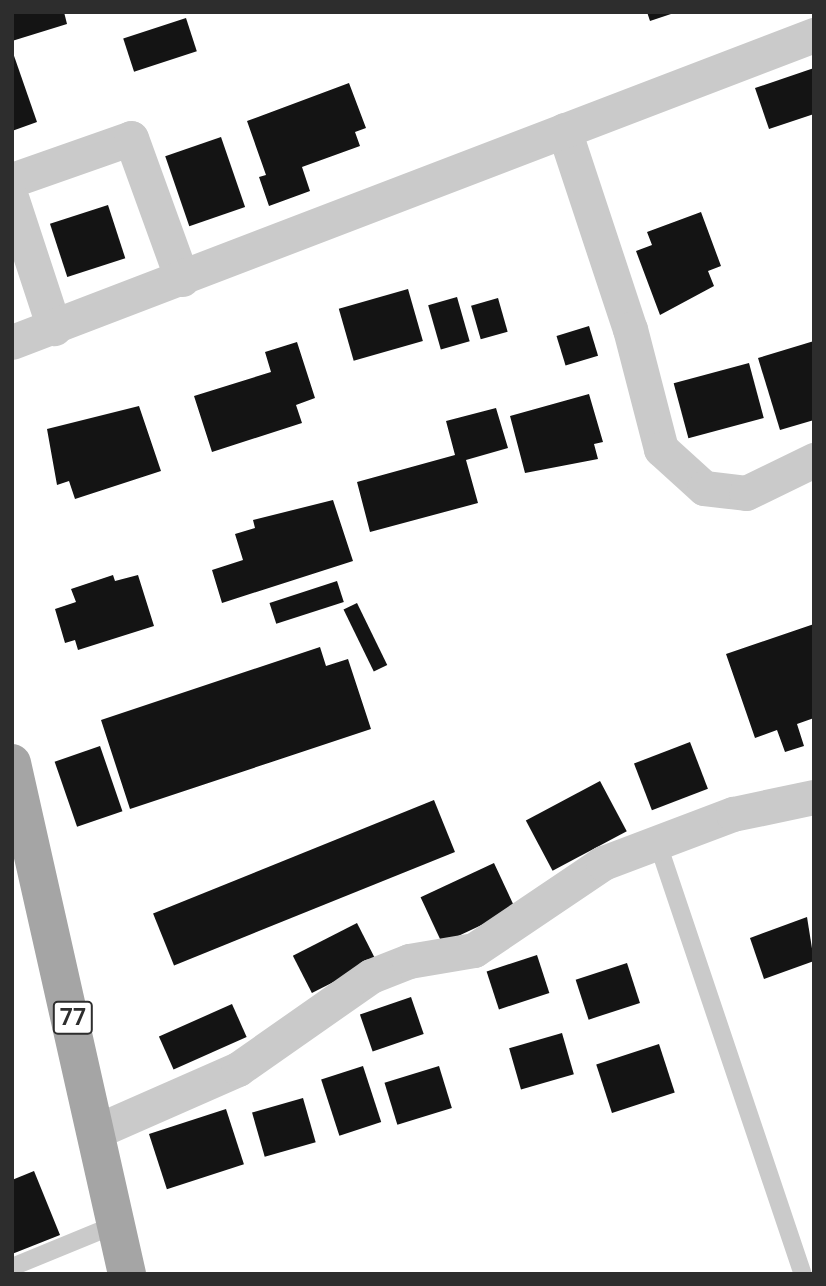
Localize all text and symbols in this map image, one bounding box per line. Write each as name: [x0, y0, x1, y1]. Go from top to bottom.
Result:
road number: 77: [52, 998, 94, 1037]

